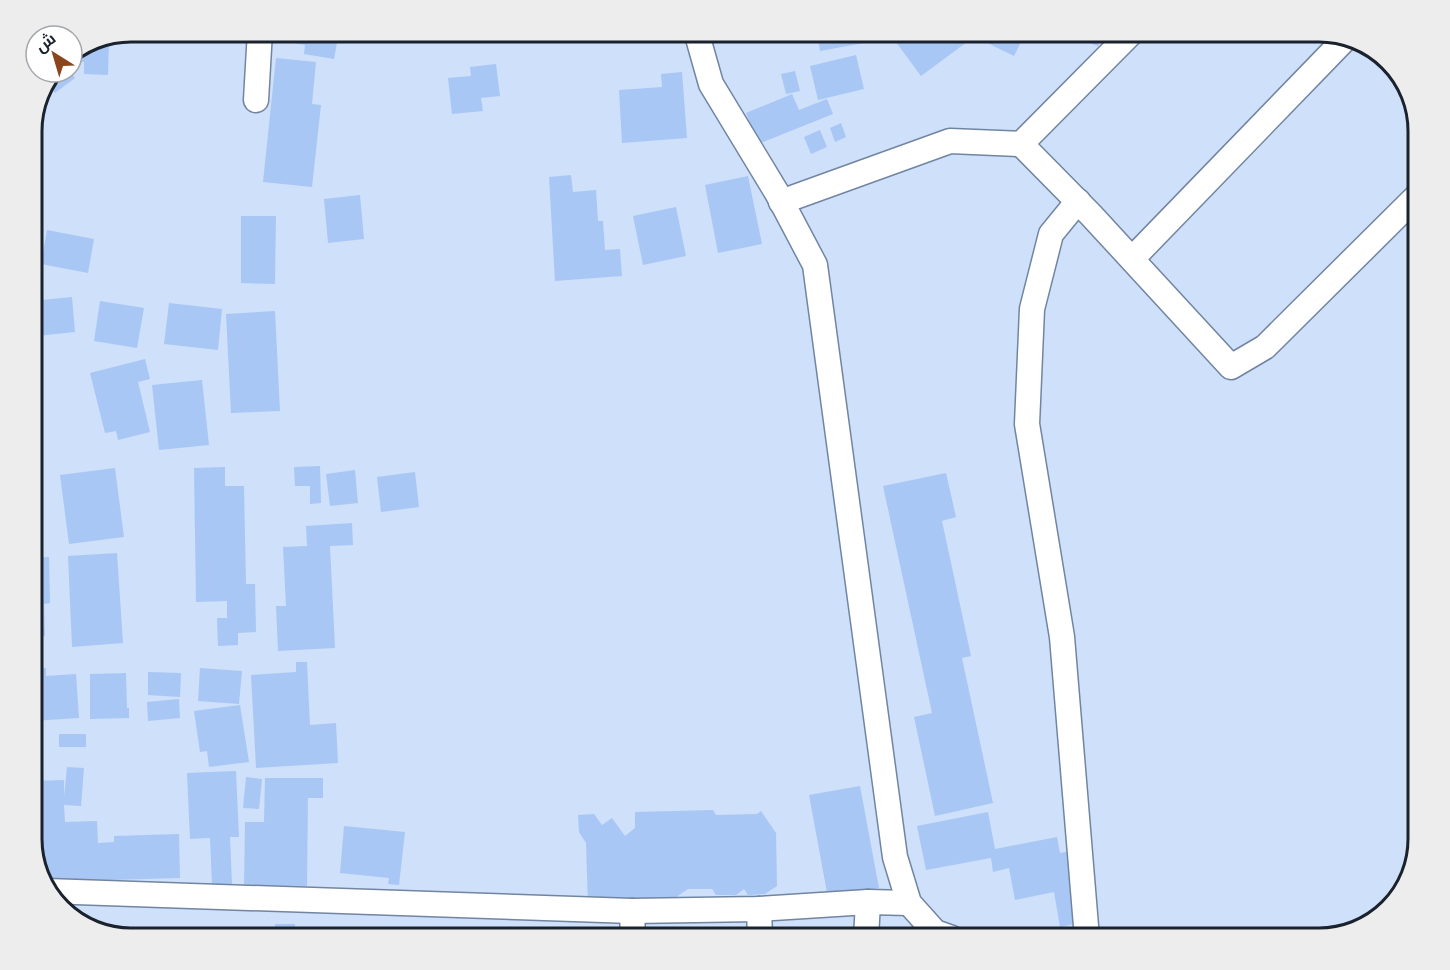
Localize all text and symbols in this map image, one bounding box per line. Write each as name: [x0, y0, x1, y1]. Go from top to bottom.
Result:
north arrow: [24, 24, 84, 84]
text: ش: [31, 28, 59, 56]

